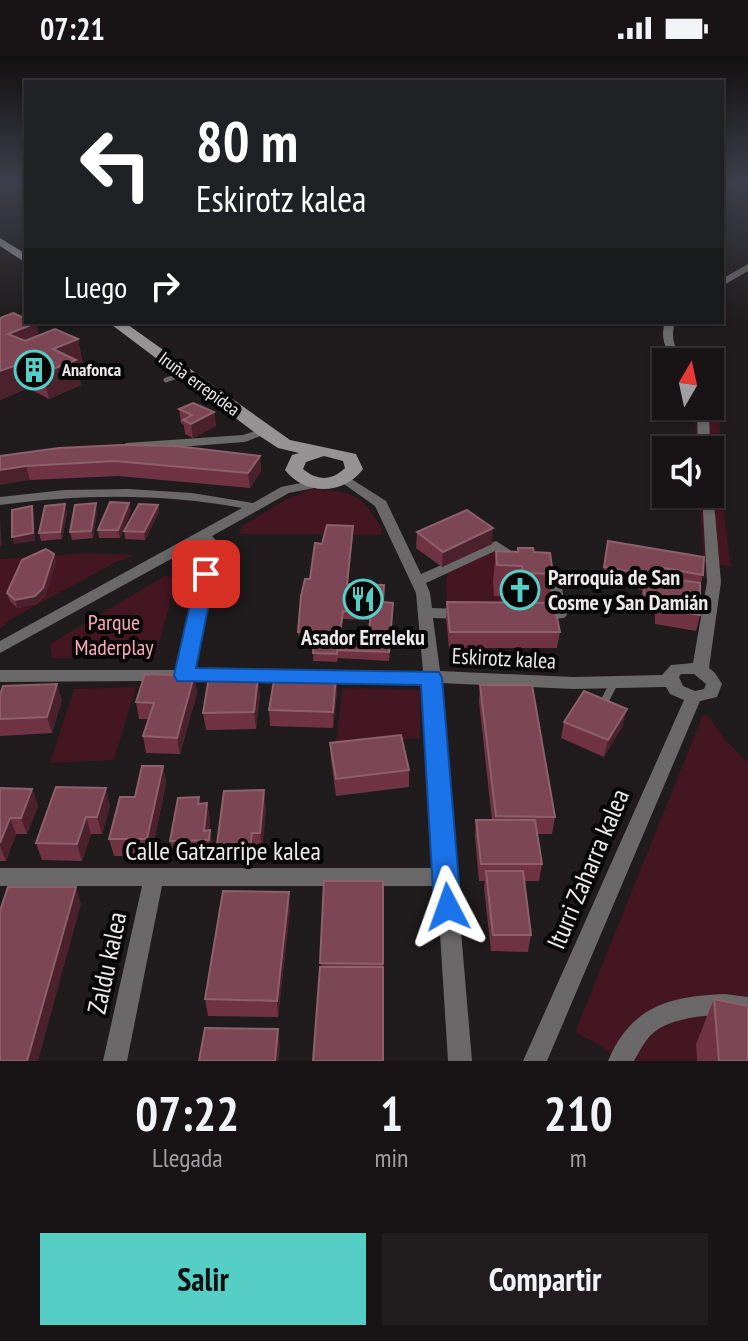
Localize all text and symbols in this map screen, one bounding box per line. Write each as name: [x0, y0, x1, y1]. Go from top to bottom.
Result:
text: 07:21: [40, 9, 105, 48]
text: 80 m: [196, 105, 298, 177]
icon: left: [64, 112, 168, 216]
text: Eskirotz kalea: [196, 175, 366, 222]
icon: right: [143, 264, 187, 308]
text: Luego: [64, 267, 127, 306]
street label: Iruña errepidea: [154, 346, 244, 421]
north arrow: [652, 348, 724, 420]
map controls: [652, 348, 724, 508]
building icon: Anafonca: [13, 349, 55, 391]
place label: Anafonca: [61, 358, 121, 381]
button: sound: [652, 436, 724, 508]
pin: [172, 540, 240, 608]
icon: arrive: [184, 552, 228, 596]
place label: Parroquia de San Cosme y San Damián: [548, 563, 708, 616]
church icon: Parroquia de San Cosme y San Damián: [499, 569, 541, 611]
restaurant icon: Asador Erreleku: [342, 578, 384, 620]
park label: Parque Maderplay: [74, 608, 154, 661]
place label: Asador Erreleku: [300, 623, 425, 651]
street label: Eskirotz kalea: [451, 641, 557, 675]
street label: Iturri Zaharra kalea: [539, 784, 636, 954]
street label: Calle Gatzarripe kalea: [125, 834, 321, 867]
position arrow: [406, 865, 490, 949]
street label: Zaldu kalea: [80, 909, 133, 1017]
text: 07:22: [135, 1082, 239, 1144]
text: 1: [380, 1082, 403, 1144]
text: 210: [544, 1082, 613, 1144]
text: Llegada: [152, 1141, 223, 1174]
text: min: [374, 1141, 408, 1174]
text: m: [570, 1141, 587, 1174]
button: Salir: [40, 1233, 366, 1325]
button: Compartir: [382, 1233, 708, 1325]

